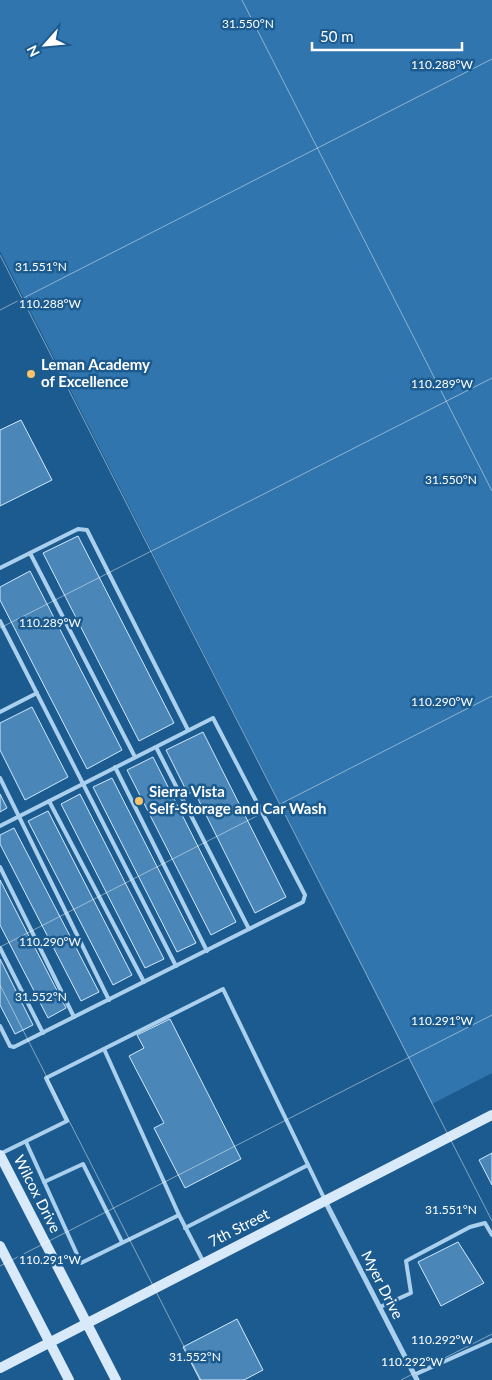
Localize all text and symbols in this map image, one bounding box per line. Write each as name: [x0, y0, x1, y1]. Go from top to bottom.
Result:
text: 31.550°N: [222, 16, 274, 31]
north arrow: [20, 20, 70, 70]
scale bar: [312, 20, 462, 52]
text: 50 m: [320, 27, 354, 45]
text: N: [23, 42, 43, 60]
text: 110.288°W: [411, 57, 474, 72]
text: 31.551°N: [15, 259, 67, 274]
text: 110.288°W: [19, 296, 82, 311]
place label: Leman Academy of Excellence: [41, 355, 150, 390]
marker: Leman Academy of Excellence: [25, 368, 37, 380]
text: 110.289°W: [411, 376, 474, 391]
text: 31.550°N: [425, 472, 477, 487]
text: 110.289°W: [19, 615, 82, 630]
text: 110.290°W: [411, 694, 474, 709]
place label: Sierra Vista Self-Storage and Car Wash: [149, 782, 327, 817]
marker: Sierra Vista Self-Storage and Car Wash: [133, 795, 145, 807]
text: 110.290°W: [19, 934, 82, 949]
text: 31.552°N: [15, 989, 67, 1004]
text: 110.291°W: [411, 1013, 474, 1028]
street label: Wilcox Drive: [11, 1152, 65, 1236]
text: 31.551°N: [425, 1202, 477, 1217]
street label: 7th Street: [205, 1204, 272, 1250]
street label: Myer Drive: [358, 1248, 408, 1322]
text: 110.291°W: [19, 1252, 82, 1267]
text: 110.292°W: [411, 1332, 474, 1347]
text: 31.552°N: [169, 1349, 221, 1364]
text: 110.292°W: [381, 1354, 444, 1369]

